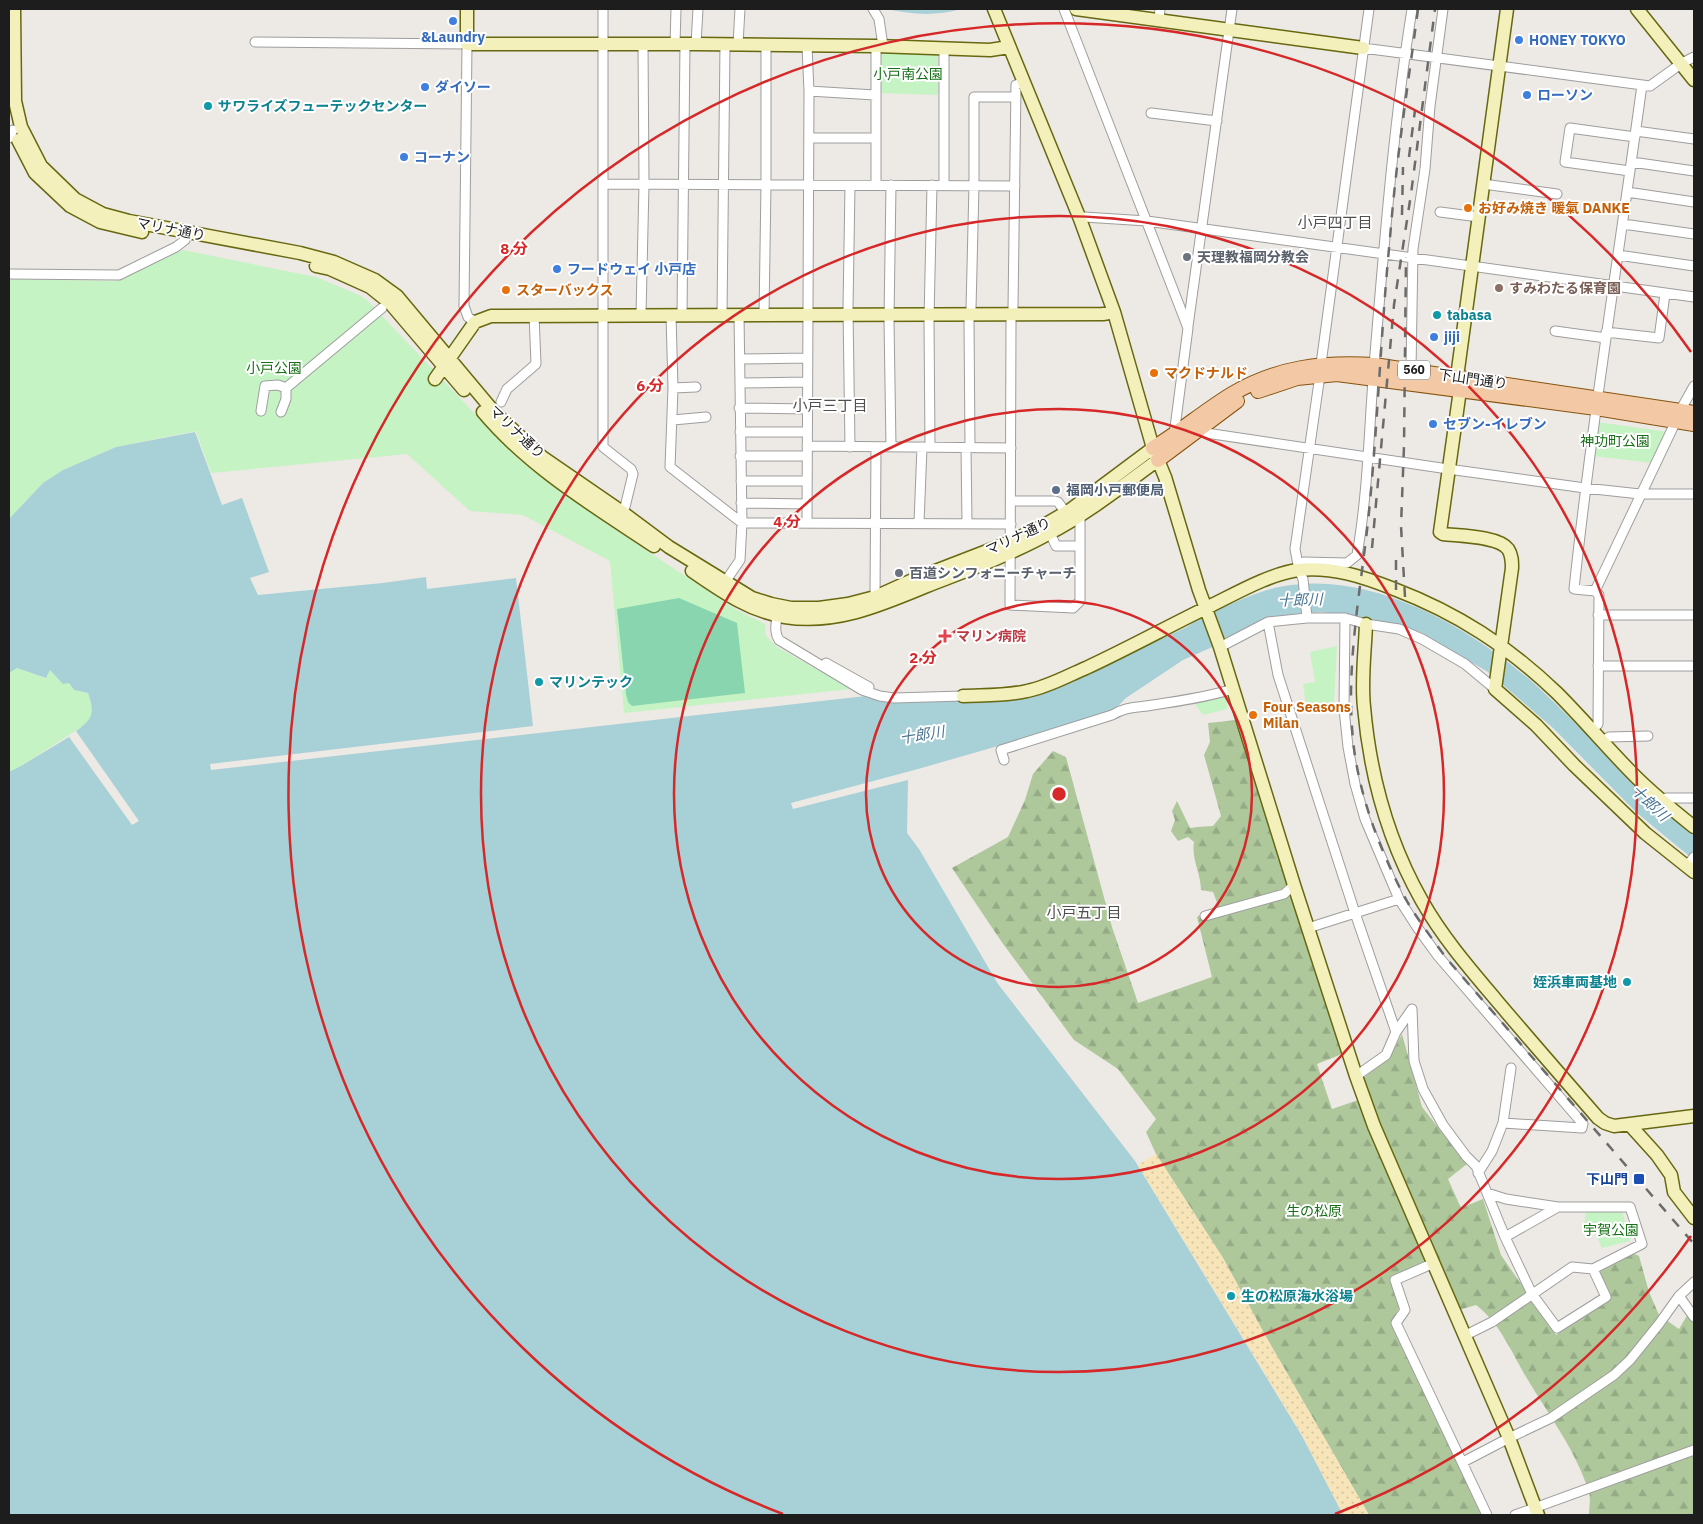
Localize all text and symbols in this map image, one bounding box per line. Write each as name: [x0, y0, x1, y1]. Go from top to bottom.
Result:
marker: &Laundry: [447, 15, 459, 27]
place label: &Laundry: [421, 28, 486, 46]
place label: HONEY TOKYO: [1529, 31, 1626, 49]
marker: HONEY TOKYO: [1513, 34, 1525, 46]
park label: 小戸南公園: [873, 65, 943, 83]
place label: ダイソー: [435, 78, 491, 96]
marker: ダイソー: [419, 81, 431, 93]
place label: ローソン: [1537, 86, 1593, 104]
marker: ローソン: [1521, 89, 1533, 101]
place label: サワライズフューテックセンター: [218, 97, 428, 115]
marker: サワライズフューテックセンター: [202, 100, 214, 112]
place label: コーナン: [414, 148, 470, 166]
marker: コーナン: [398, 151, 410, 163]
place label: お好み焼き 暖氣 DANKE: [1478, 199, 1630, 217]
marker: お好み焼き 暖氣 DANKE: [1462, 202, 1474, 214]
street label: マリナ通り: [135, 213, 207, 245]
district label: 小戸四丁目: [1297, 213, 1373, 232]
text: 8 分: [500, 239, 528, 258]
place label: 天理教福岡分教会: [1197, 248, 1309, 266]
marker: 天理教福岡分教会: [1181, 251, 1193, 263]
place label: フードウェイ 小戸店: [567, 260, 696, 278]
marker: フードウェイ 小戸店: [551, 263, 563, 275]
place label: すみわたる保育園: [1509, 279, 1621, 297]
place label: スターバックス: [516, 281, 613, 299]
marker: すみわたる保育園: [1493, 282, 1505, 294]
marker: スターバックス: [500, 284, 512, 296]
place label: tabasa: [1447, 306, 1492, 324]
marker: tabasa: [1431, 309, 1443, 321]
place label: jiji: [1443, 328, 1460, 346]
marker: jiji: [1428, 331, 1440, 343]
park label: 小戸公園: [246, 359, 302, 377]
road number: 560: [1398, 360, 1430, 380]
place label: マクドナルド: [1164, 364, 1248, 382]
street label: 下山門通り: [1437, 365, 1509, 393]
marker: マクドナルド: [1148, 367, 1160, 379]
text: 6 分: [636, 376, 664, 395]
district label: 小戸三丁目: [792, 396, 868, 415]
street label: マリナ通り: [485, 402, 549, 462]
place label: セブン-イレブン: [1443, 415, 1547, 433]
marker: セブン-イレブン: [1427, 418, 1439, 430]
park label: 神功町公園: [1580, 432, 1650, 450]
place label: 福岡小戸郵便局: [1066, 481, 1164, 499]
marker: 福岡小戸郵便局: [1050, 484, 1062, 496]
text: 4 分: [773, 512, 801, 531]
street label: マリナ通り: [982, 513, 1054, 559]
place label: 百道シンフォニーチャーチ: [909, 564, 1076, 582]
marker: 百道シンフォニーチャーチ: [893, 567, 905, 579]
water label: 十郎川: [1277, 589, 1325, 610]
place label: マリン病院: [956, 627, 1026, 645]
marker: マリン病院: [938, 629, 952, 643]
text: 2 分: [909, 648, 937, 667]
place label: マリンテック: [549, 673, 633, 691]
marker: マリンテック: [533, 676, 545, 688]
place label: Four Seasons Milan: [1263, 698, 1351, 732]
marker: Four Seasons Milan: [1247, 709, 1259, 721]
water label: 十郎川: [898, 721, 948, 747]
water label: 十郎川: [1627, 780, 1675, 826]
centre of rings: [1050, 785, 1068, 803]
district label: 小戸五丁目: [1046, 903, 1122, 922]
place label: 姪浜車両基地: [1533, 973, 1617, 991]
marker: 姪浜車両基地: [1621, 976, 1633, 988]
place label: 下山門: [1586, 1170, 1628, 1188]
marker: 下山門: [1632, 1172, 1646, 1186]
park label: 生の松原: [1286, 1202, 1342, 1220]
park label: 宇賀公園: [1583, 1221, 1639, 1239]
place label: 生の松原海水浴場: [1241, 1287, 1353, 1305]
marker: 生の松原海水浴場: [1225, 1290, 1237, 1302]

